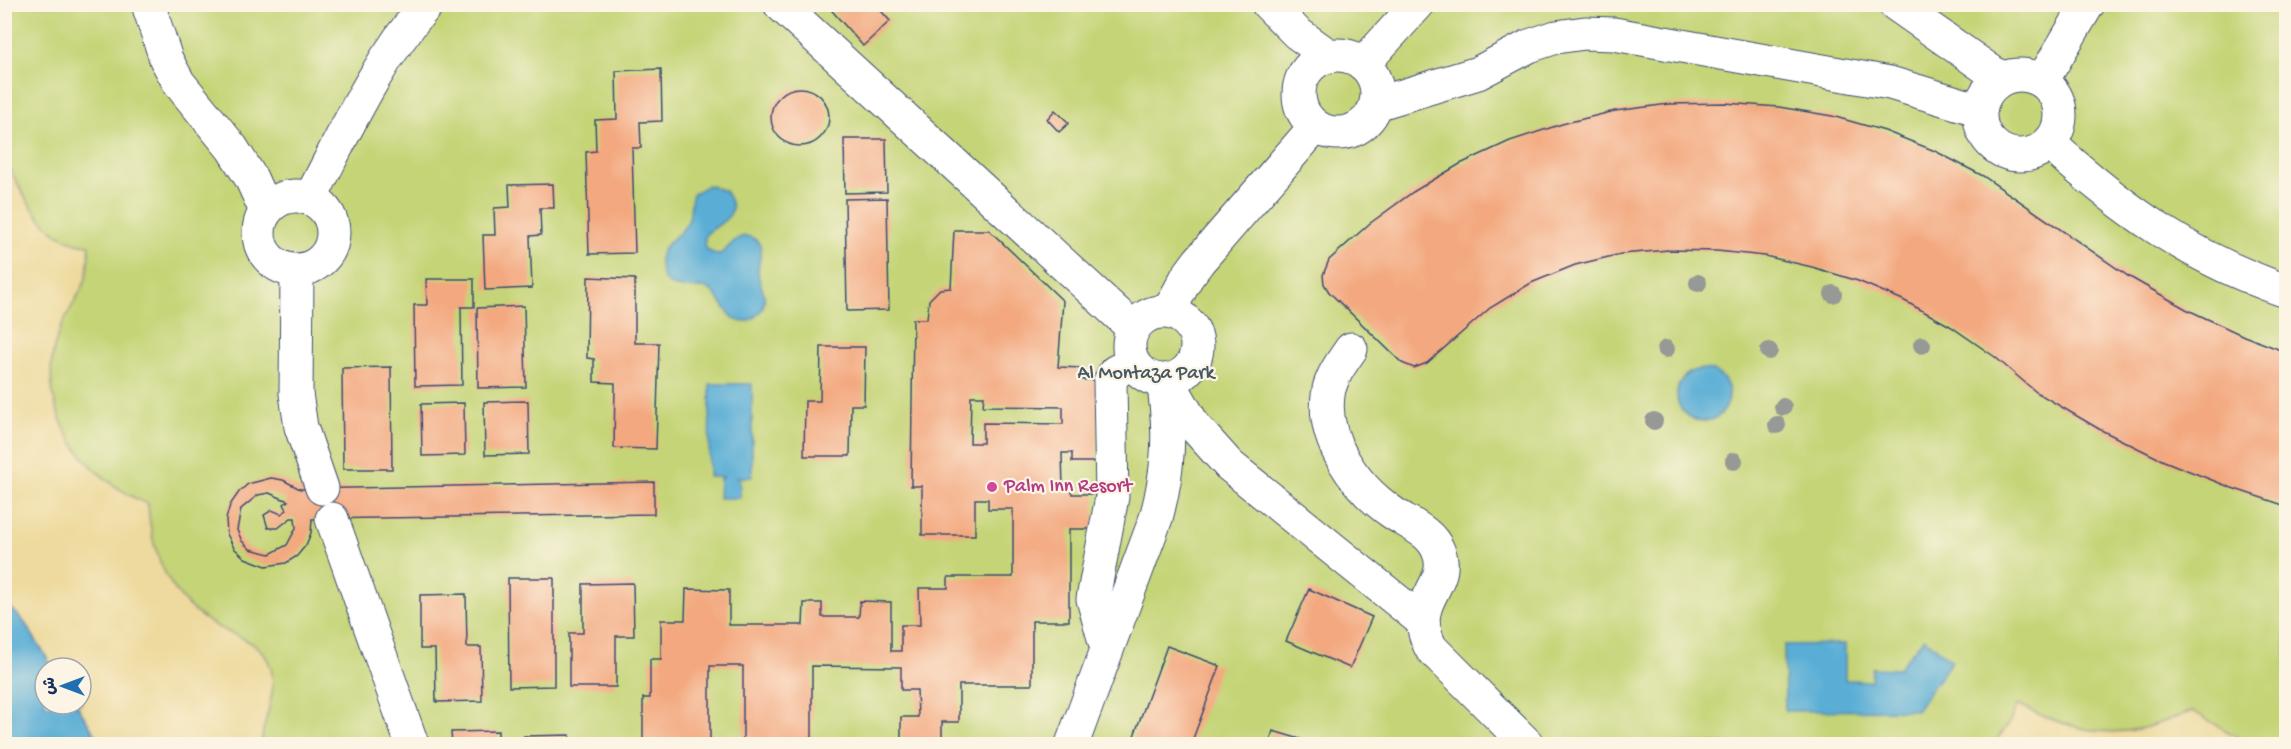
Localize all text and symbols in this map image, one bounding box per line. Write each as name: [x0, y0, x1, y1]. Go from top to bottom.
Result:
park label: Al Montaza Park: [1078, 363, 1216, 386]
place label: Palm Inn Resort: [1003, 476, 1134, 499]
marker: Palm Inn Resort: [985, 480, 999, 494]
north arrow: [33, 656, 93, 716]
text: ش: [42, 677, 61, 695]

